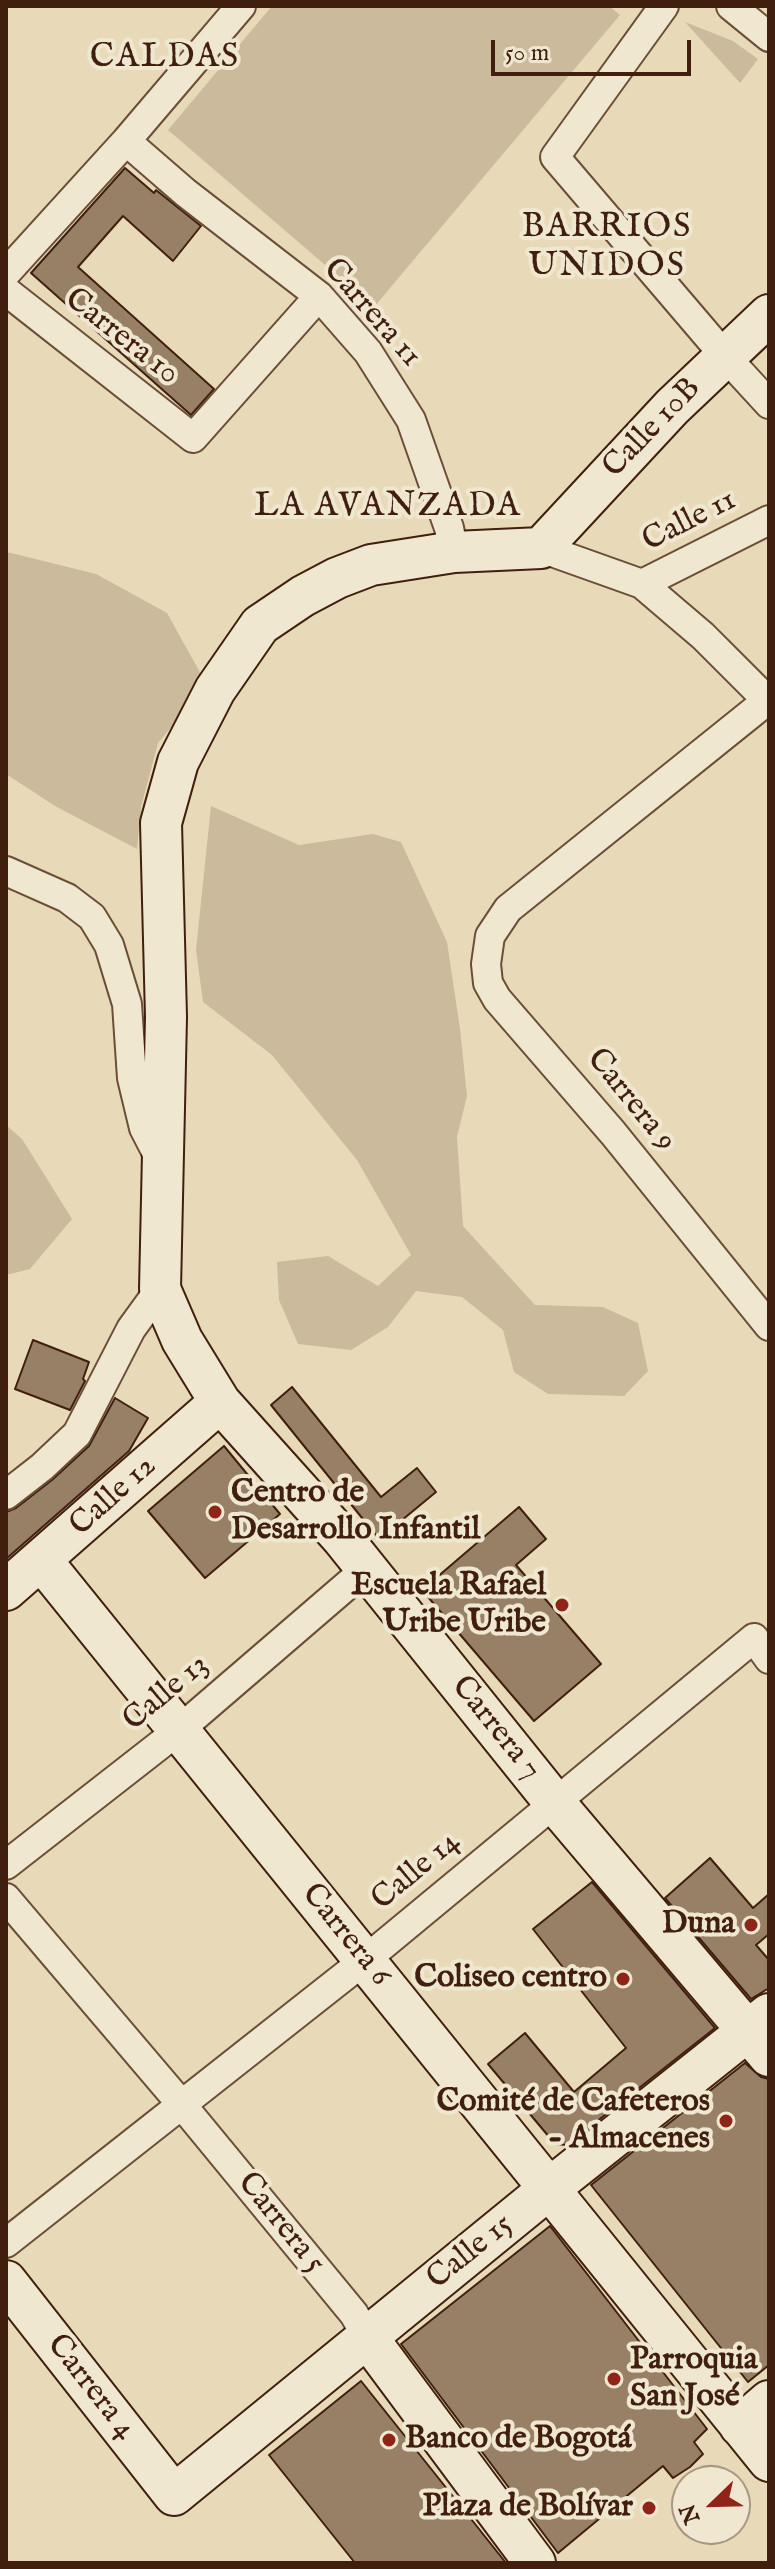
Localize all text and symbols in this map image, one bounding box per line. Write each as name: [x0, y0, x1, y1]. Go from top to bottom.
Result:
scale bar: [495, 24, 695, 74]
text: 50 m: [505, 38, 549, 69]
district label: CALDAS: [90, 39, 240, 79]
district label: BARRIOS UNIDOS: [522, 209, 692, 288]
street label: Carrera 11: [313, 252, 429, 376]
street label: Carrera 10: [56, 281, 186, 395]
street label: Calle 10B: [596, 371, 710, 487]
street label: Calle 11: [637, 482, 743, 562]
district label: LA AVANZADA: [254, 488, 522, 528]
street label: Carrera 9: [577, 1042, 683, 1160]
street label: Calle 12: [63, 1448, 165, 1546]
place label: Centro de Desarrollo Infantil: [231, 1475, 480, 1550]
marker: Centro de Desarrollo Infantil: [206, 1503, 224, 1521]
place label: Escuela Rafael Uribe Uribe: [351, 1568, 546, 1643]
marker: Escuela Rafael Uribe Uribe: [553, 1596, 571, 1614]
street label: Calle 13: [116, 1647, 218, 1741]
street label: Carrera 7: [442, 1669, 548, 1789]
street label: Calle 14: [365, 1824, 469, 1920]
street label: Carrera 6: [292, 1877, 398, 1995]
place label: Duna: [662, 1906, 735, 1944]
marker: Duna: [742, 1916, 760, 1934]
place label: Coliseo centro: [414, 1960, 607, 1998]
marker: Coliseo centro: [614, 1970, 632, 1988]
place label: Comité de Cafeteros - Almacenes: [436, 2084, 710, 2159]
marker: Comité de Cafeteros - Almacenes: [717, 2112, 735, 2130]
street label: Carrera 5: [228, 2166, 332, 2282]
street label: Calle 15: [420, 2207, 522, 2299]
street label: Carrera 4: [37, 2328, 143, 2448]
place label: Parroquia San José: [630, 2342, 758, 2417]
marker: Parroquia San José: [605, 2370, 623, 2388]
place label: Banco de Bogotá: [405, 2421, 631, 2459]
marker: Banco de Bogotá: [380, 2431, 398, 2449]
north arrow: [671, 2465, 751, 2545]
place label: Plaza de Bolívar: [422, 2489, 633, 2527]
marker: Plaza de Bolívar: [640, 2499, 658, 2517]
text: N: [674, 2499, 707, 2528]

